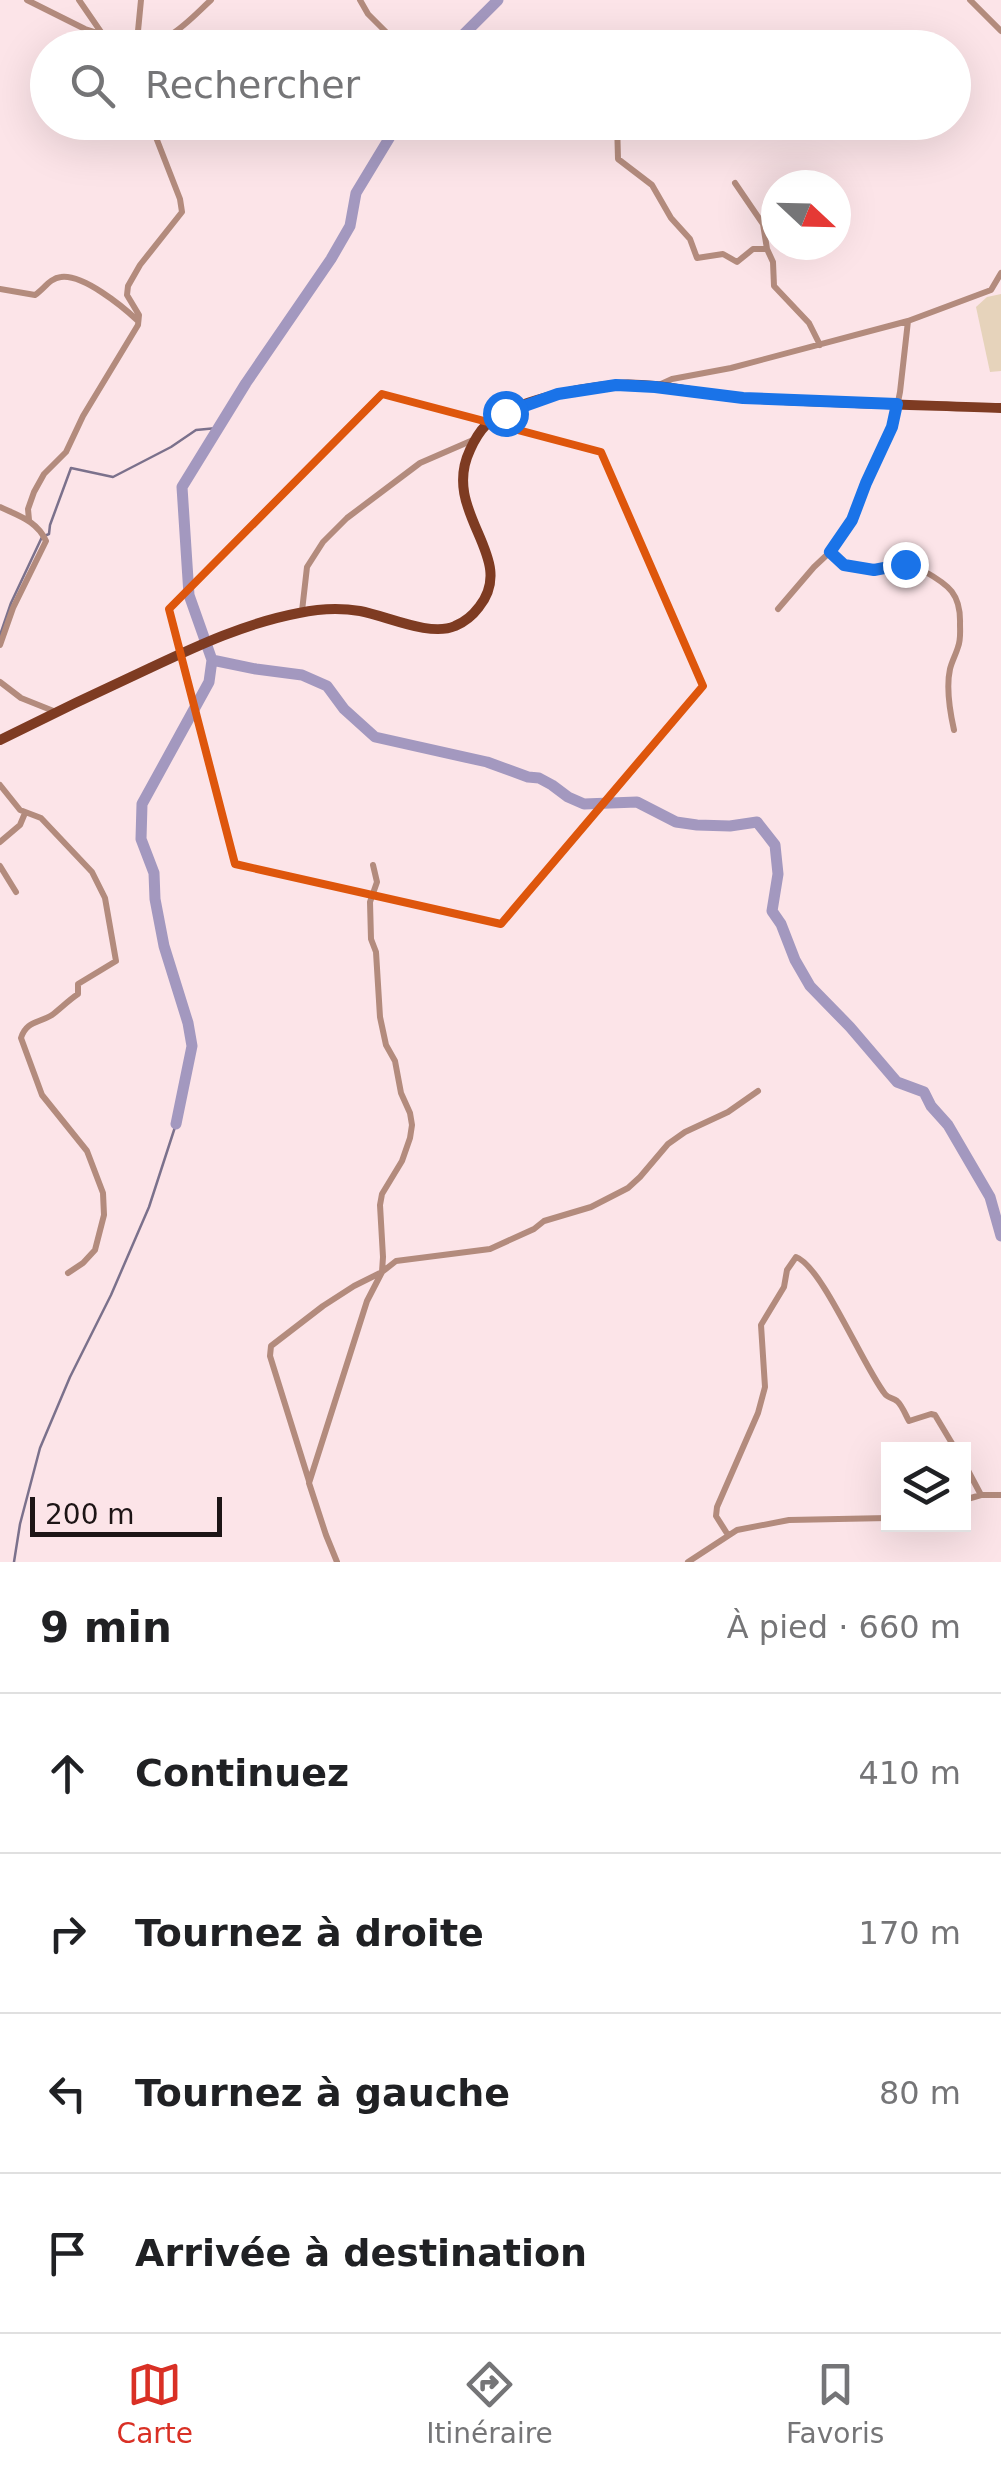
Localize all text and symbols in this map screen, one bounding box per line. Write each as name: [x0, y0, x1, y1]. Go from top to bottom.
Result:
search box: [30, 30, 971, 140]
icon: search: [65, 58, 120, 113]
text: Rechercher: [145, 63, 360, 107]
north arrow: [761, 170, 851, 260]
route start: [483, 391, 529, 437]
route end: [883, 542, 929, 588]
map controls: [881, 1442, 971, 1532]
button: layers: [881, 1442, 971, 1532]
scale bar: [30, 1492, 222, 1536]
text: 200 m: [45, 1498, 135, 1531]
text: 9 min: [40, 1603, 172, 1652]
text: À pied · 660 m: [727, 1608, 961, 1646]
icon: ahead: [40, 1746, 95, 1801]
text: Continuez: [135, 1751, 349, 1795]
text: 410 m: [859, 1754, 961, 1792]
icon: right: [40, 1906, 95, 1961]
text: Tournez à droite: [135, 1911, 484, 1955]
text: 170 m: [859, 1914, 961, 1952]
icon: left: [40, 2066, 95, 2121]
text: Tournez à gauche: [135, 2071, 510, 2115]
text: 80 m: [879, 2074, 961, 2112]
icon: arrive: [40, 2226, 95, 2281]
text: Arrivée à destination: [135, 2231, 587, 2275]
tab: Carte: [117, 2357, 193, 2450]
tab: Itinéraire: [426, 2357, 553, 2450]
tab: Favoris: [786, 2357, 884, 2450]

